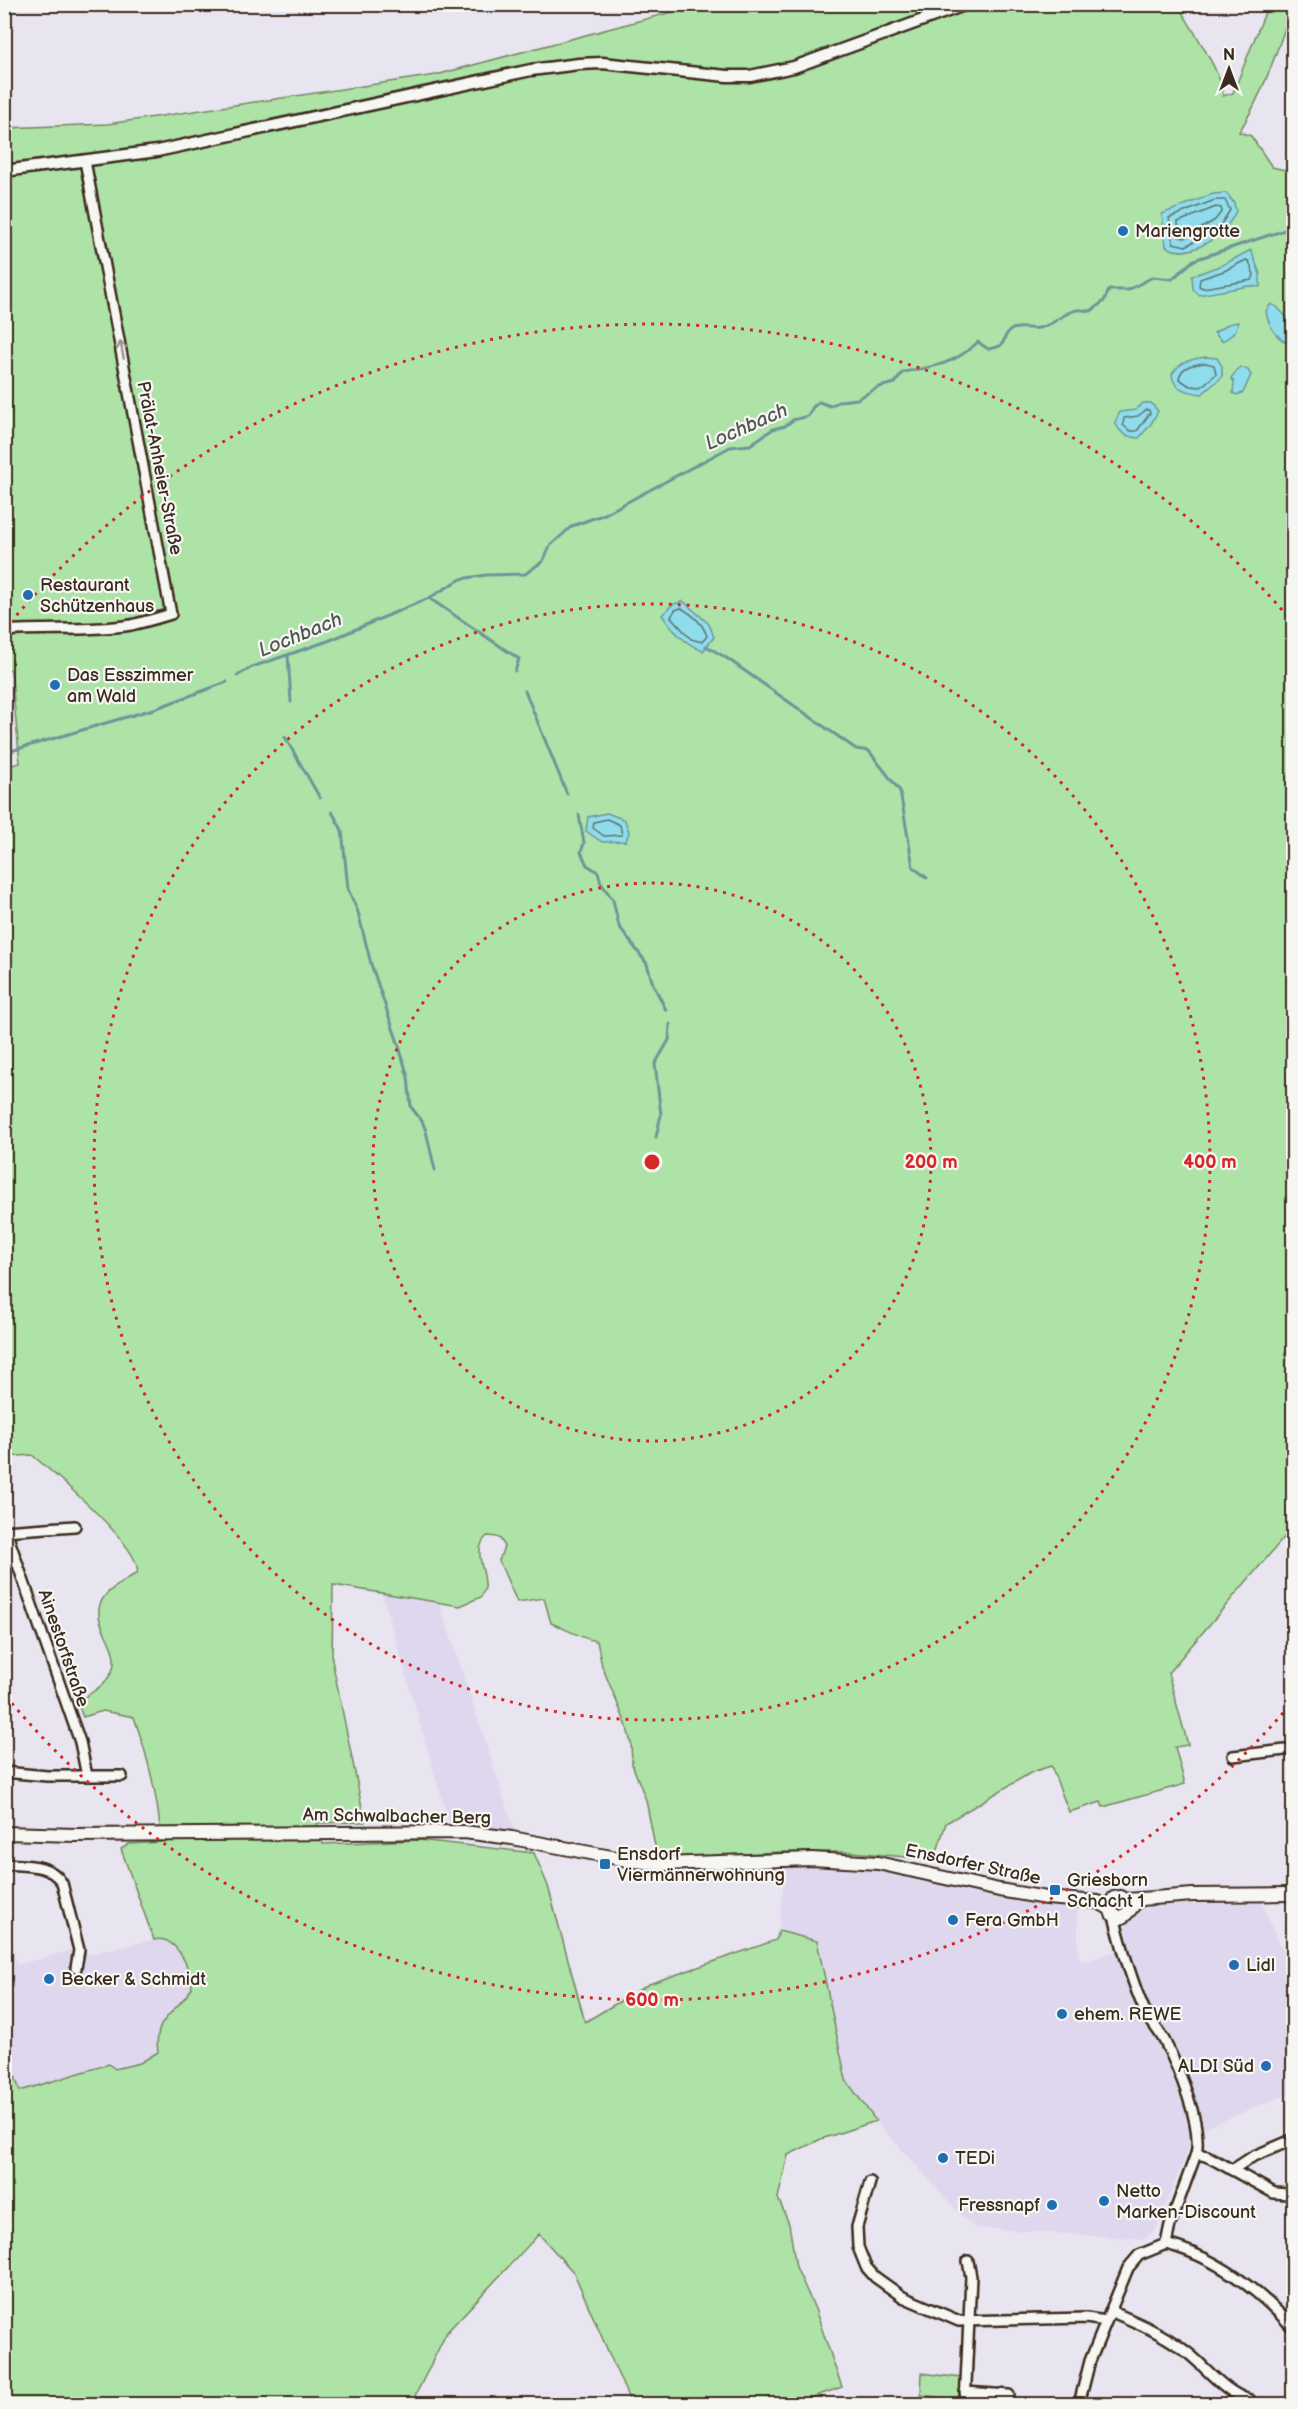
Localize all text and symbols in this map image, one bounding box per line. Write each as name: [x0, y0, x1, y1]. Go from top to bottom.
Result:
north arrow: [1199, 39, 1259, 99]
text: N: [1223, 46, 1235, 65]
place label: Mariengrotte: [1135, 221, 1240, 242]
marker: Mariengrotte: [1116, 224, 1130, 238]
one-way arrow: [116, 341, 127, 361]
street label: Prälat-Anheier-Straße: [132, 380, 187, 557]
water label: Lochbach: [701, 398, 792, 456]
place label: Restaurant Schützenhaus: [40, 575, 154, 617]
marker: Restaurant Schützenhaus: [21, 588, 35, 602]
water label: Lochbach: [255, 607, 346, 663]
place label: Das Esszimmer am Wald: [67, 665, 194, 707]
marker: Das Esszimmer am Wald: [48, 678, 62, 692]
centre of rings: [642, 1152, 662, 1172]
text: 200 m: [904, 1152, 958, 1173]
text: 400 m: [1183, 1152, 1237, 1173]
street label: Ainestorfstraße: [34, 1586, 94, 1710]
street label: Am Schwalbacher Berg: [303, 1804, 491, 1829]
street label: Ensdorfer Straße: [903, 1840, 1043, 1889]
place label: Ensdorf Viermännerwohnung: [617, 1844, 785, 1886]
marker: Ensdorf Viermännerwohnung: [598, 1857, 612, 1871]
place label: Griesborn Schacht 1: [1067, 1870, 1148, 1912]
marker: Griesborn Schacht 1: [1048, 1883, 1062, 1897]
place label: Fera GmbH: [965, 1910, 1059, 1931]
marker: Fera GmbH: [946, 1913, 960, 1927]
place label: Lidl: [1246, 1955, 1275, 1976]
marker: Lidl: [1227, 1958, 1241, 1972]
place label: Becker & Schmidt: [61, 1969, 206, 1990]
marker: Becker & Schmidt: [42, 1972, 56, 1986]
text: 600 m: [625, 1990, 679, 2011]
place label: ehem. REWE: [1074, 2004, 1182, 2025]
marker: ehem. REWE: [1055, 2007, 1069, 2021]
place label: ALDI Süd: [1178, 2056, 1254, 2077]
marker: ALDI Süd: [1259, 2059, 1273, 2073]
place label: TEDi: [955, 2148, 995, 2169]
marker: TEDi: [936, 2151, 950, 2165]
place label: Netto Marken-Discount: [1116, 2181, 1256, 2223]
marker: Netto Marken-Discount: [1097, 2194, 1111, 2208]
place label: Fressnapf: [958, 2195, 1040, 2216]
marker: Fressnapf: [1045, 2198, 1059, 2212]

